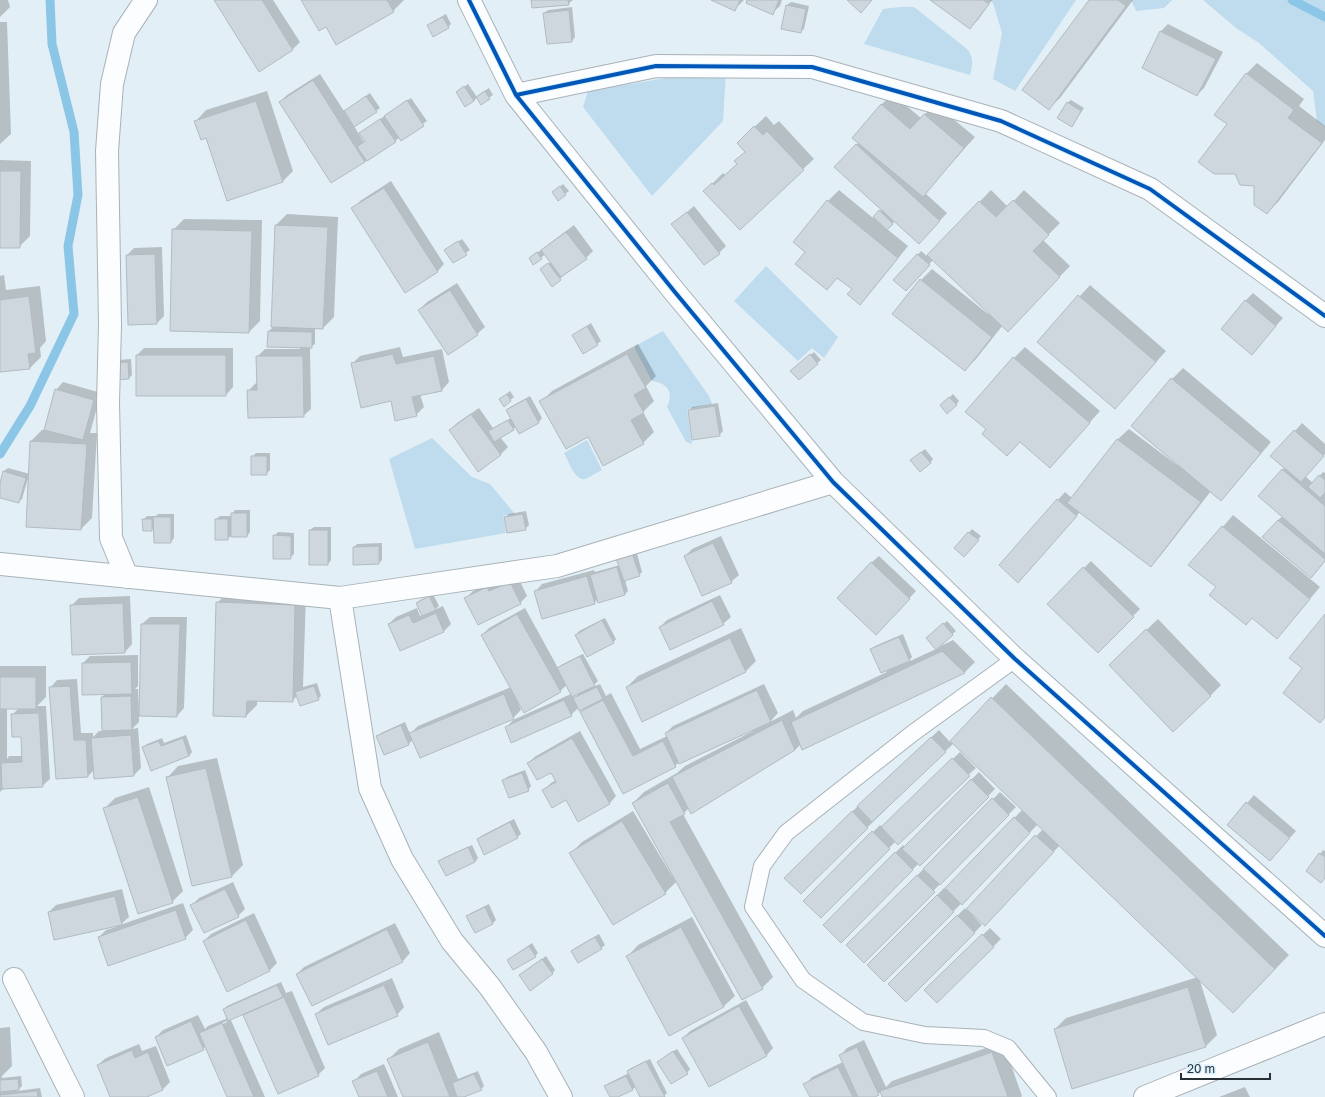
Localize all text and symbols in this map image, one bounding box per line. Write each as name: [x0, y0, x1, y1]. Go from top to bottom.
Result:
scale bar: [1181, 1055, 1270, 1081]
text: 20 m: [1187, 1061, 1215, 1076]

